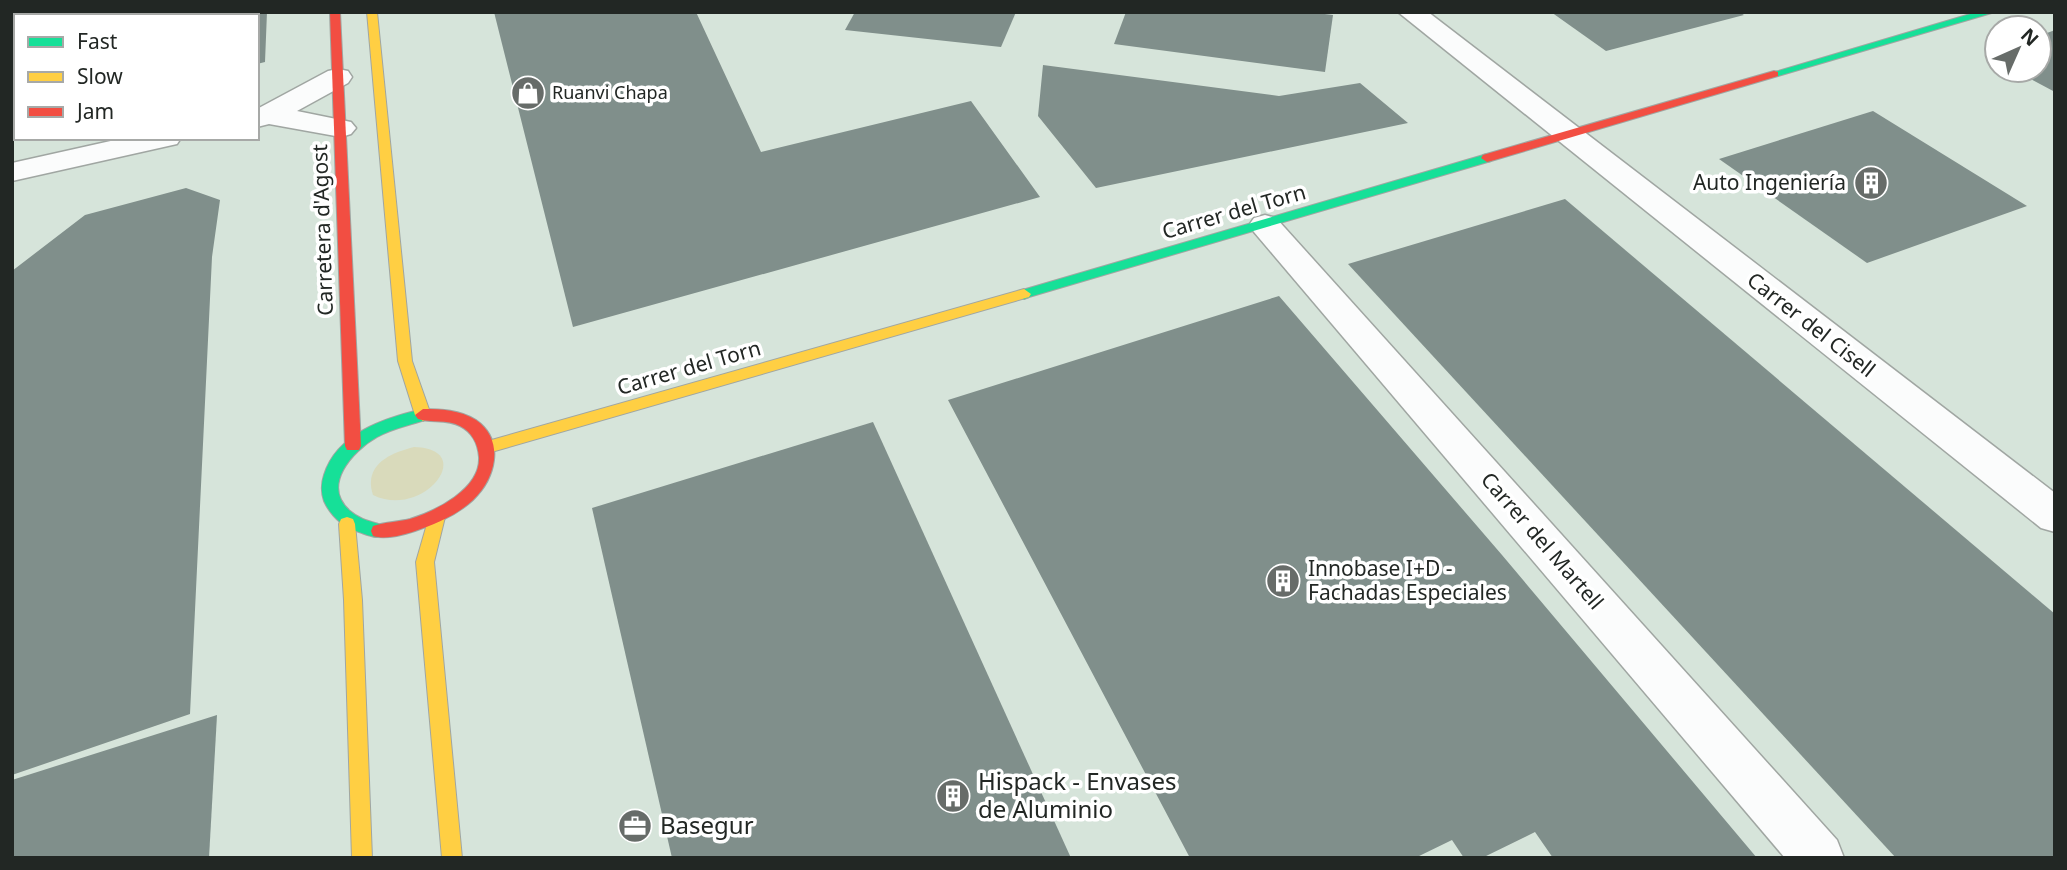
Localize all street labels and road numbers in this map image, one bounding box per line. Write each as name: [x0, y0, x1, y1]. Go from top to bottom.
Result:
street label: Carretera d'Agost: [305, 143, 339, 316]
street label: Carrer del Torn: [1159, 177, 1309, 245]
street label: Carrer del Cisell: [1742, 265, 1881, 383]
street label: Carrer del Torn: [614, 333, 764, 401]
street label: Carrer del Martell: [1475, 466, 1610, 615]

